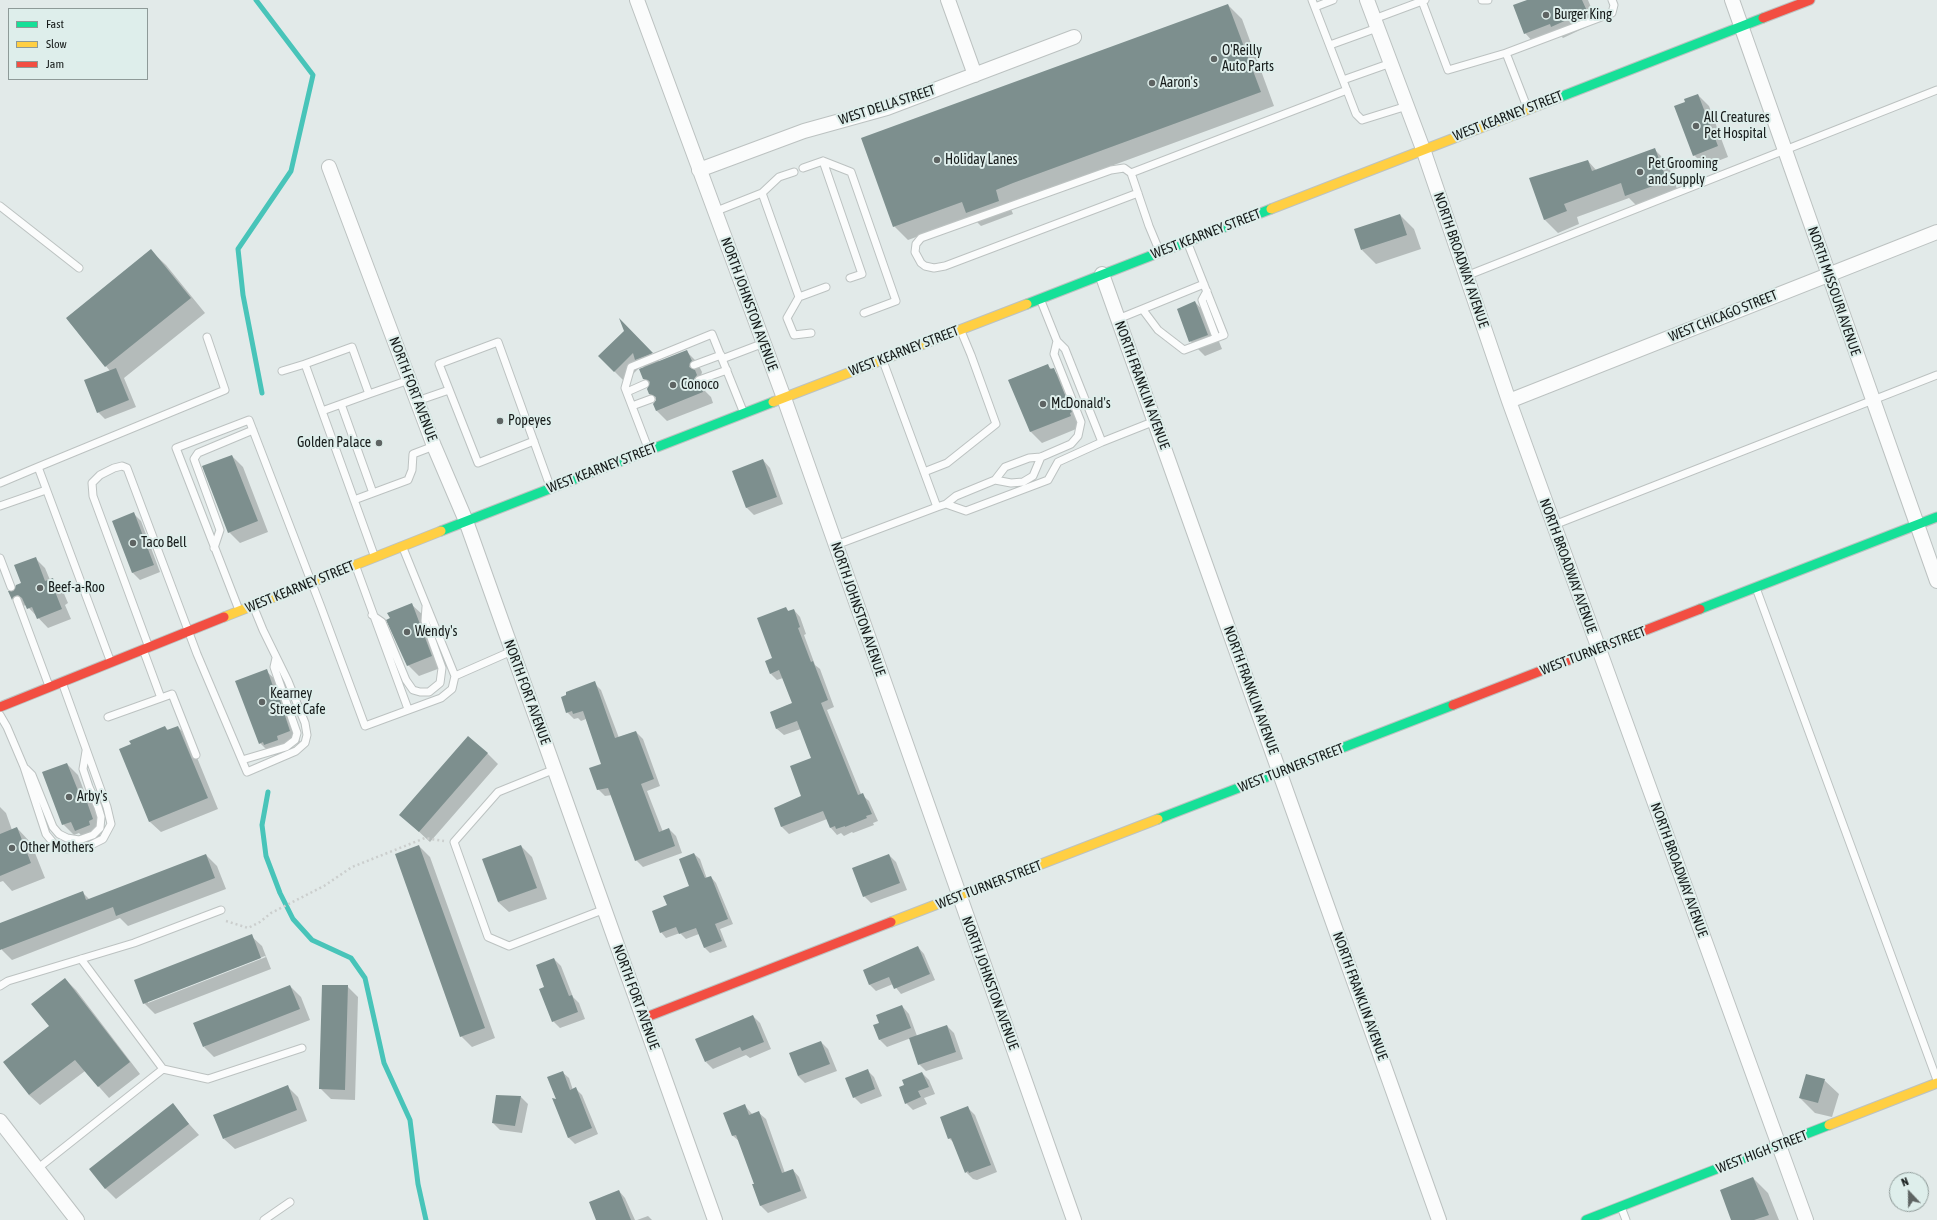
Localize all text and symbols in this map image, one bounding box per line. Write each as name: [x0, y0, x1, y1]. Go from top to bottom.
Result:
place label: Burger King: [1554, 7, 1612, 23]
legend: [8, 8, 148, 80]
marker: Burger King: [1541, 10, 1551, 20]
text: Fast: [46, 17, 64, 31]
text: Slow: [46, 37, 67, 51]
place label: O'Reilly Auto Parts: [1222, 43, 1274, 76]
marker: O'Reilly Auto Parts: [1209, 54, 1219, 64]
text: Jam: [46, 57, 64, 71]
place label: Aaron's: [1160, 75, 1198, 91]
marker: Aaron's: [1147, 78, 1157, 88]
street label: WEST DELLA STREET: [837, 81, 937, 129]
street label: WEST KEARNEY STREET: [1451, 87, 1565, 145]
place label: All Creatures Pet Hospital: [1704, 110, 1770, 142]
marker: All Creatures Pet Hospital: [1691, 121, 1701, 131]
place label: Holiday Lanes: [945, 152, 1017, 168]
marker: Holiday Lanes: [932, 155, 942, 165]
place label: Pet Grooming and Supply: [1648, 156, 1718, 188]
marker: Pet Grooming and Supply: [1635, 167, 1645, 177]
street label: NORTH BROADWAY AVENUE: [1430, 190, 1492, 330]
street label: WEST KEARNEY STREET: [1149, 205, 1263, 263]
street label: NORTH MISSOURI AVENUE: [1804, 224, 1864, 358]
street label: NORTH JOHNSTON AVENUE: [717, 235, 781, 373]
street label: WEST CHICAGO STREET: [1666, 287, 1780, 345]
street label: NORTH FRANKLIN AVENUE: [1111, 319, 1173, 451]
street label: WEST KEARNEY STREET: [847, 322, 961, 380]
street label: NORTH FORT AVENUE: [385, 334, 441, 444]
place label: Conoco: [681, 377, 719, 393]
marker: Conoco: [668, 380, 678, 390]
place label: McDonald's: [1051, 396, 1111, 412]
marker: McDonald's: [1038, 399, 1048, 409]
place label: Popeyes: [508, 413, 551, 429]
marker: Popeyes: [495, 416, 505, 426]
place label: Golden Palace: [297, 435, 371, 451]
marker: Golden Palace: [374, 438, 384, 448]
street label: WEST KEARNEY STREET: [545, 439, 659, 497]
street label: NORTH BROADWAY AVENUE: [1536, 496, 1600, 636]
place label: Taco Bell: [141, 535, 187, 551]
marker: Taco Bell: [128, 538, 138, 548]
street label: NORTH JOHNSTON AVENUE: [827, 540, 889, 678]
street label: WEST KEARNEY STREET: [243, 557, 357, 617]
place label: Beef-a-Roo: [48, 580, 105, 596]
marker: Beef-a-Roo: [35, 583, 45, 593]
street label: WEST TURNER STREET: [1538, 623, 1648, 679]
place label: Wendy's: [415, 624, 458, 640]
street label: NORTH FRANKLIN AVENUE: [1220, 624, 1282, 756]
marker: Wendy's: [402, 627, 412, 637]
street label: NORTH FORT AVENUE: [500, 637, 554, 747]
place label: Kearney Street Cafe: [270, 686, 326, 718]
marker: Kearney Street Cafe: [257, 697, 267, 707]
street label: WEST TURNER STREET: [1236, 740, 1346, 796]
place label: Arby's: [77, 789, 107, 805]
marker: Arby's: [64, 792, 74, 802]
street label: NORTH BROADWAY AVENUE: [1647, 800, 1711, 940]
place label: Other Mothers: [20, 840, 94, 856]
marker: Other Mothers: [7, 843, 17, 853]
street label: WEST TURNER STREET: [934, 857, 1044, 913]
street label: NORTH JOHNSTON AVENUE: [958, 914, 1022, 1052]
street label: NORTH FRANKLIN AVENUE: [1329, 930, 1391, 1062]
street label: NORTH FORT AVENUE: [609, 942, 663, 1052]
street label: WEST HIGH STREET: [1714, 1127, 1810, 1177]
north arrow: [1889, 1172, 1929, 1212]
text: N: [1900, 1175, 1910, 1189]

